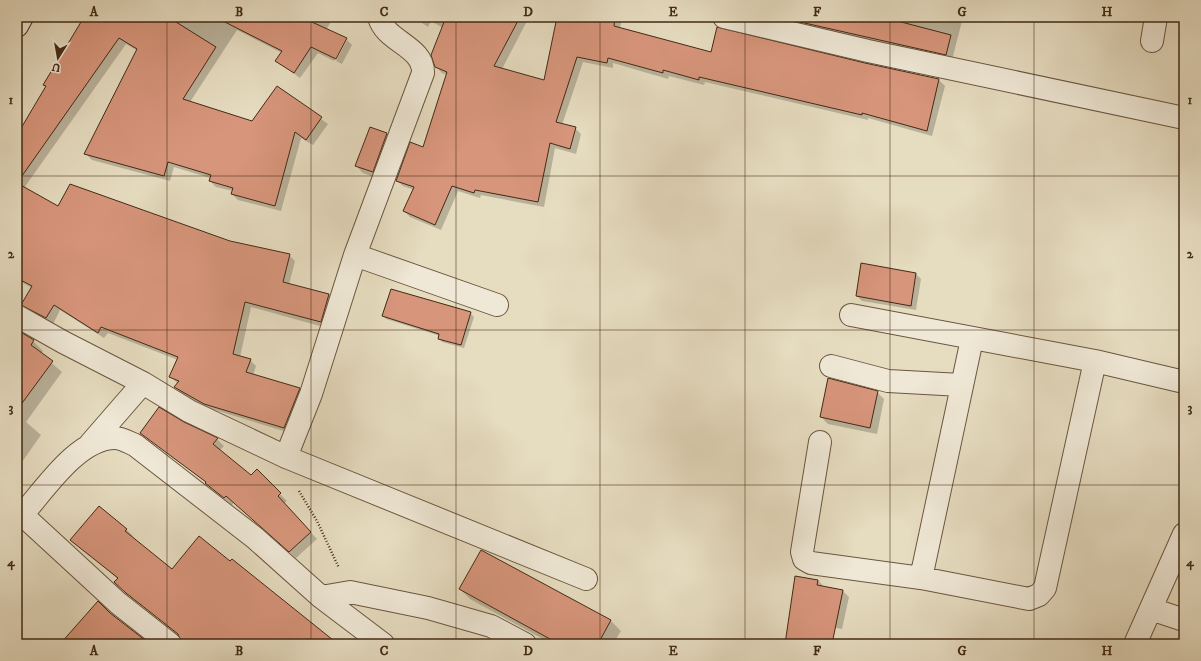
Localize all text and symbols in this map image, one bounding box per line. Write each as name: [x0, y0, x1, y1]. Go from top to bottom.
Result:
text: A: [89, 4, 99, 20]
text: B: [235, 4, 243, 20]
text: C: [380, 4, 389, 20]
text: D: [523, 4, 533, 20]
text: E: [668, 4, 678, 20]
text: F: [813, 4, 822, 20]
text: G: [957, 4, 967, 20]
text: H: [1102, 4, 1113, 20]
north arrow: [38, 38, 78, 78]
text: U: [50, 59, 62, 75]
text: 1: [9, 92, 14, 108]
text: 1: [1188, 92, 1193, 108]
text: 2: [8, 246, 15, 262]
text: 2: [1187, 246, 1194, 262]
text: 3: [9, 400, 14, 416]
text: 3: [1188, 400, 1193, 416]
text: 4: [6, 554, 15, 571]
text: 4: [1185, 554, 1194, 571]
text: A: [89, 643, 99, 659]
text: B: [235, 643, 243, 659]
text: C: [380, 643, 389, 659]
text: D: [523, 643, 533, 659]
text: E: [668, 643, 678, 659]
text: F: [813, 643, 822, 659]
text: G: [957, 643, 967, 659]
text: H: [1102, 643, 1113, 659]

